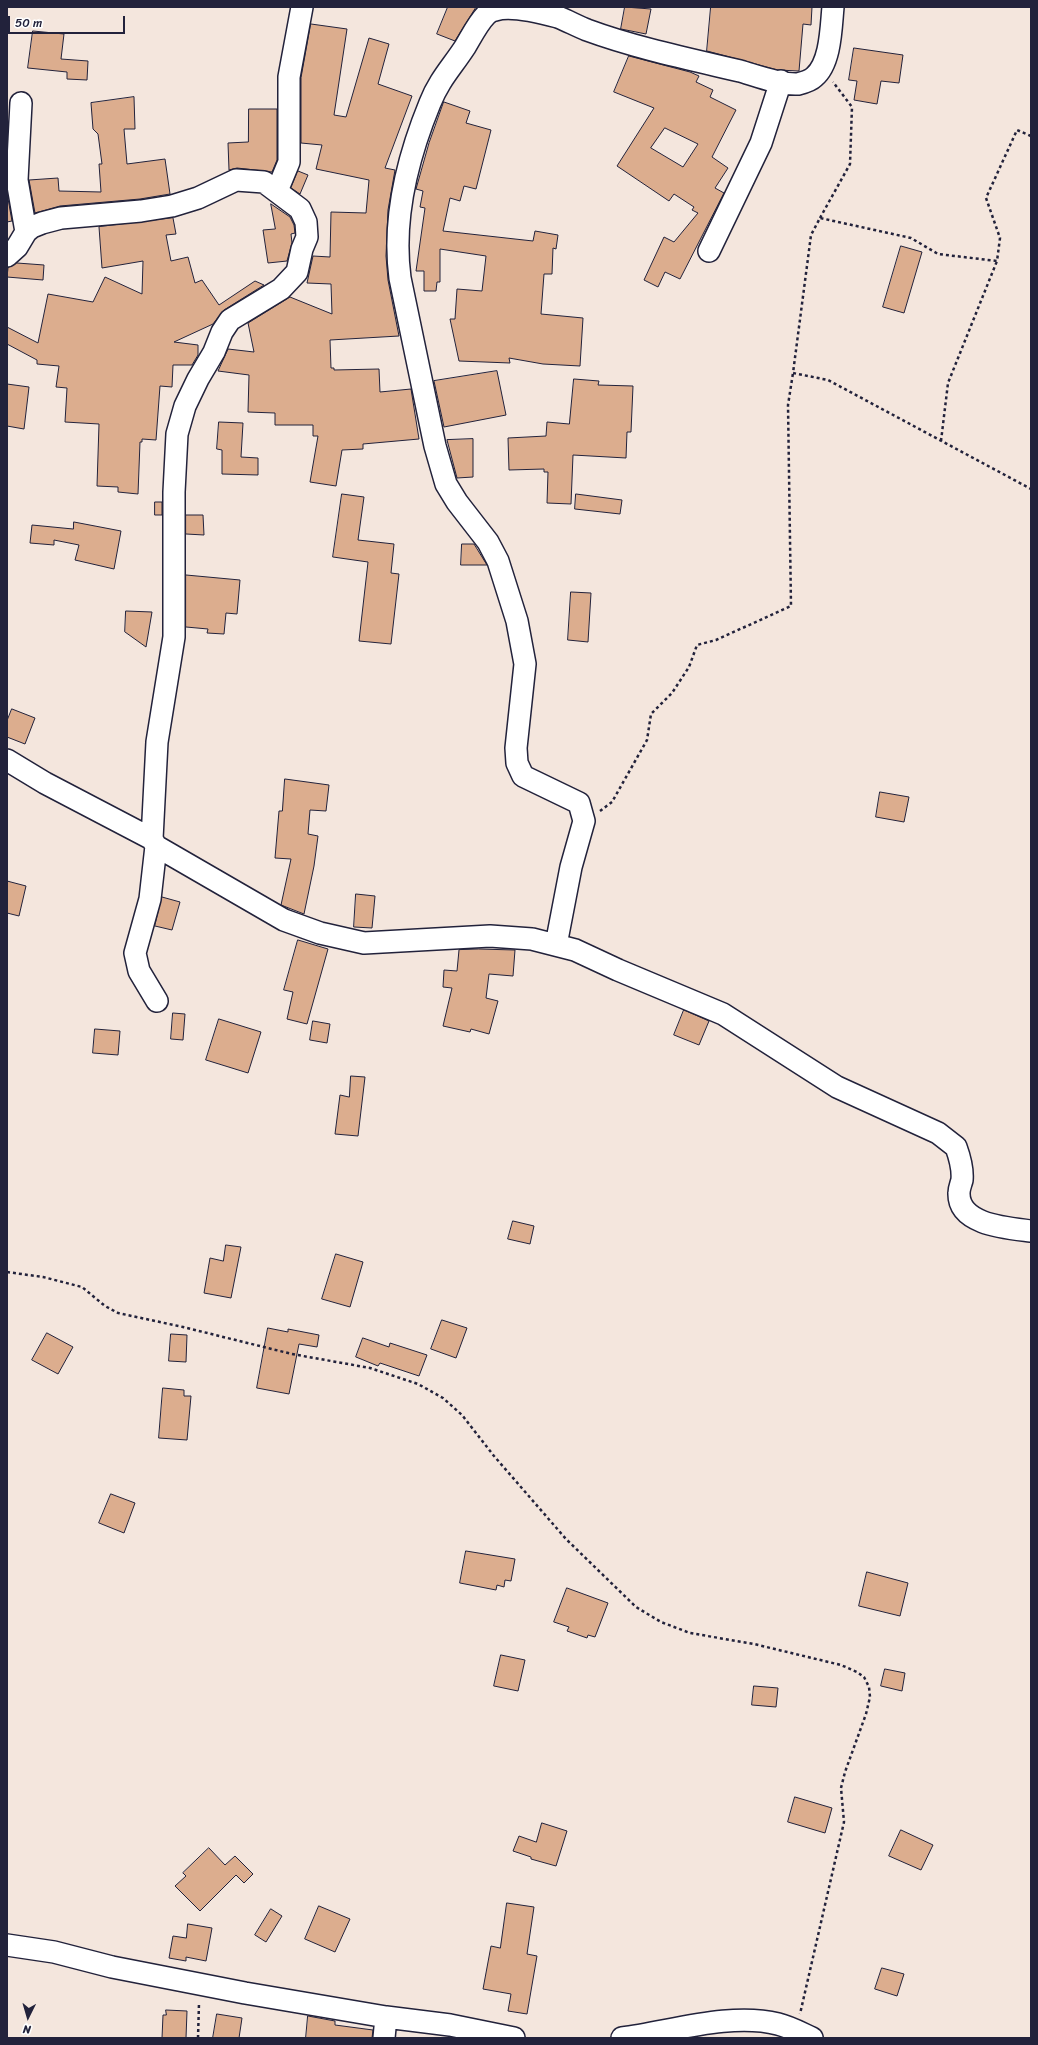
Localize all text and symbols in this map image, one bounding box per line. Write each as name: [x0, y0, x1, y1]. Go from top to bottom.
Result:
scale bar: [10, 8, 127, 34]
text: 50 m: [15, 12, 42, 34]
north arrow: [8, 1997, 48, 2037]
text: N: [22, 2020, 32, 2039]

